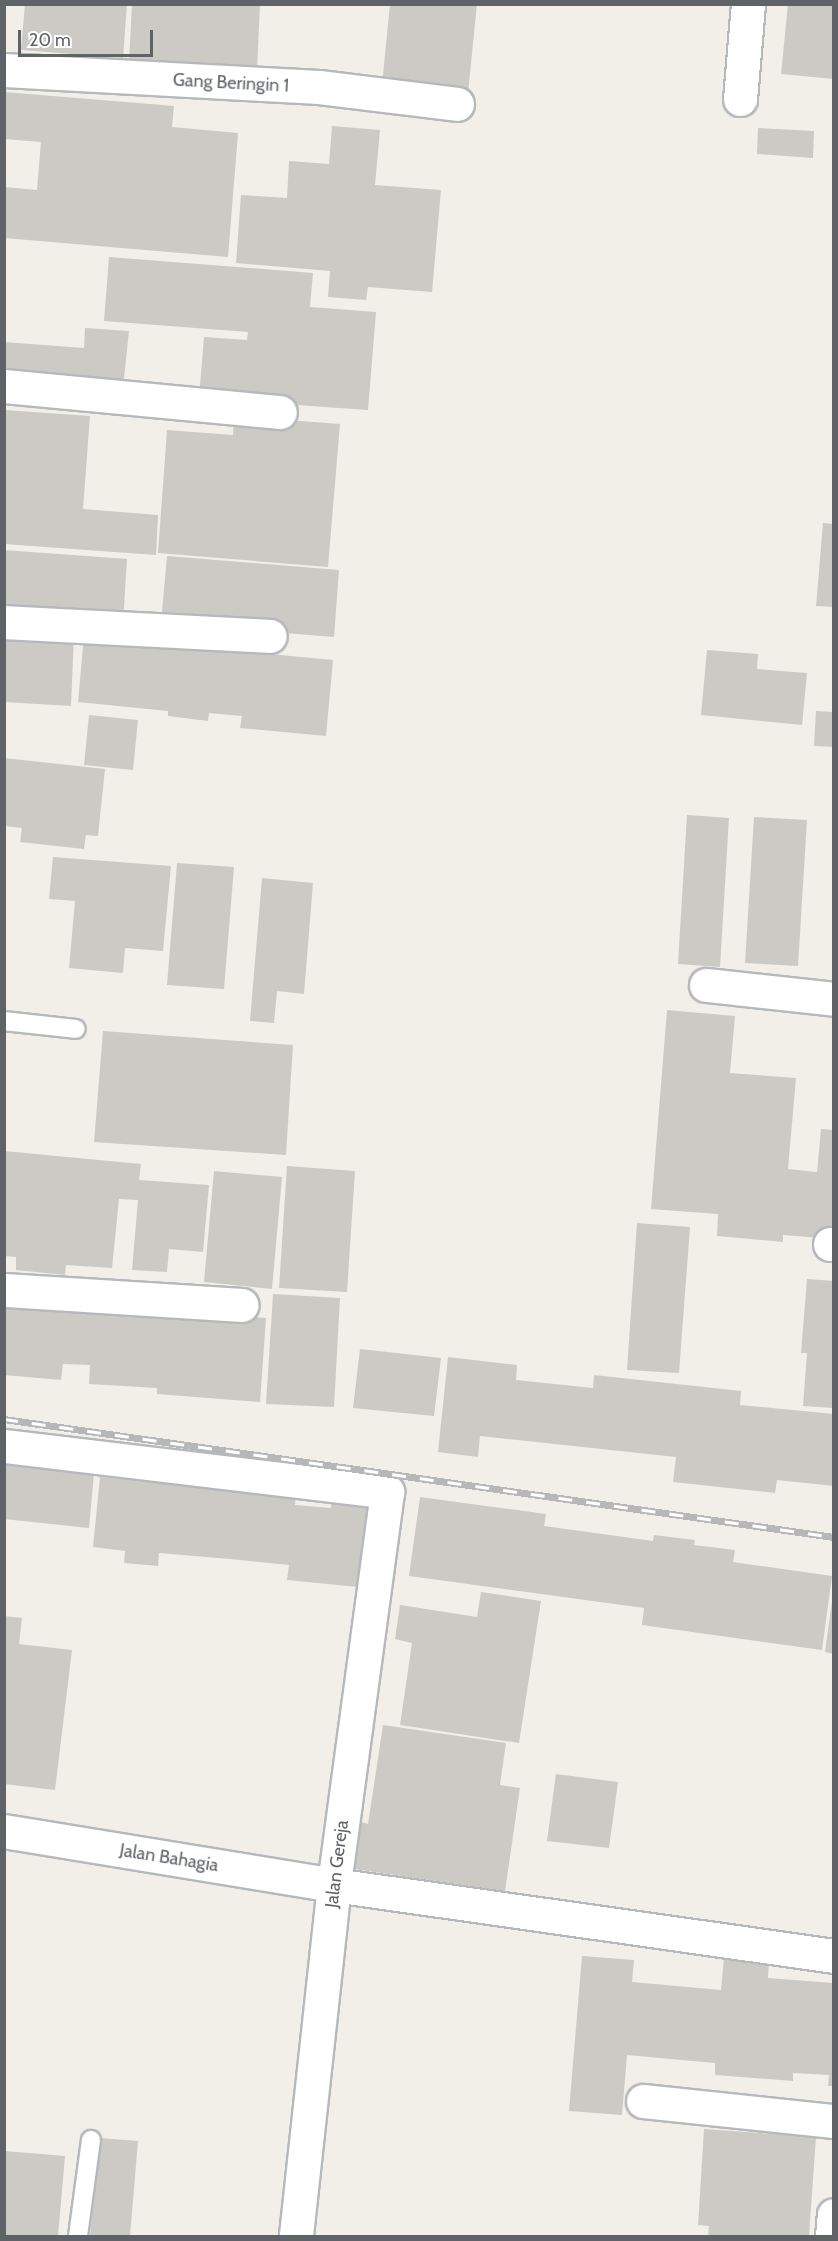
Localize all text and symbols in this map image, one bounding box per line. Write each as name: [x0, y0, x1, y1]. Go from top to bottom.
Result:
scale bar: [21, 18, 156, 56]
text: 20 m: [29, 29, 71, 51]
street label: Gang Beringin 1: [172, 69, 290, 97]
street label: Jalan Gereja: [321, 1819, 353, 1909]
street label: Jalan Bahagia: [118, 1840, 220, 1876]

